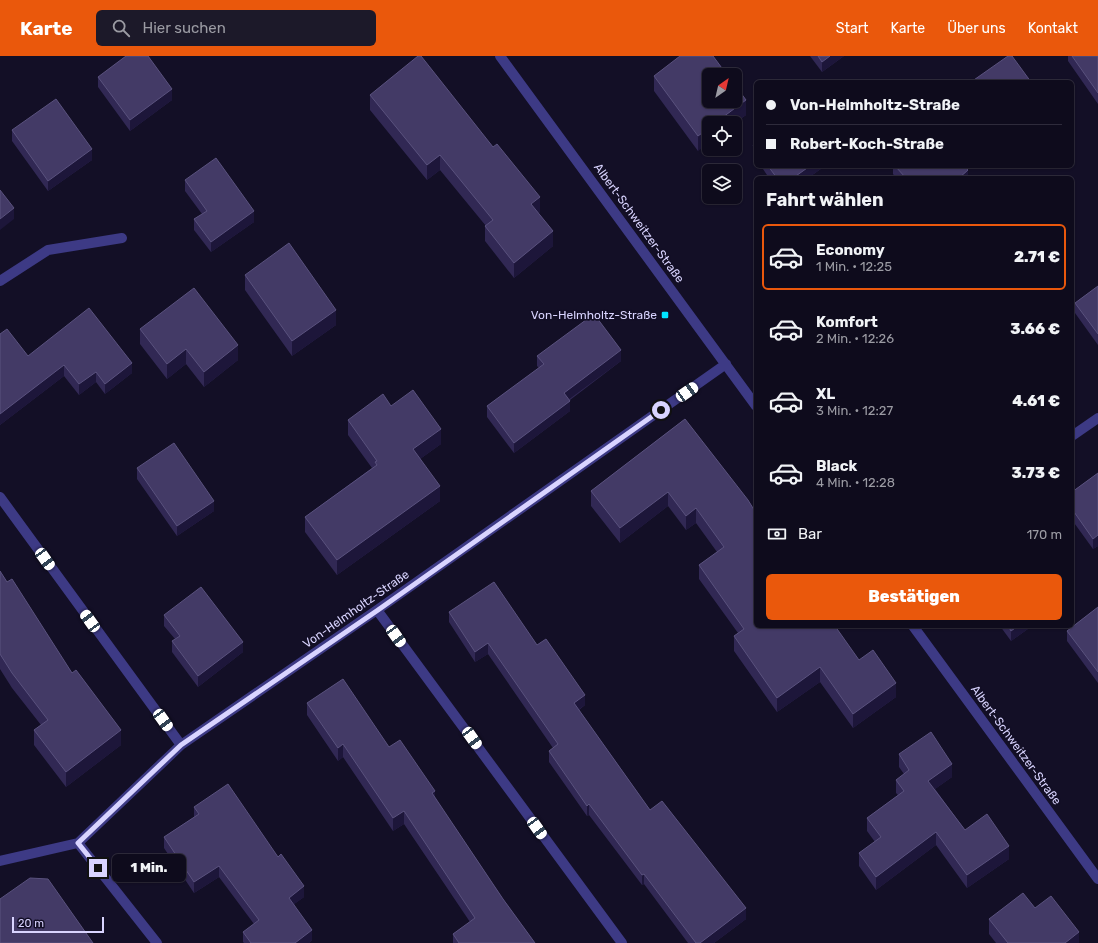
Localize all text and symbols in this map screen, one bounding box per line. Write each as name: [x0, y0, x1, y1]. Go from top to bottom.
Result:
search box: [96, 10, 376, 46]
text: Karte: [20, 17, 72, 40]
icon: search: [110, 17, 132, 39]
text: Hier suchen: [142, 19, 226, 37]
text: Start: [836, 20, 869, 37]
text: Karte: [891, 20, 925, 37]
text: Über uns: [947, 20, 1006, 37]
text: Kontakt: [1028, 20, 1078, 37]
north arrow: [702, 68, 742, 108]
map controls: [702, 68, 742, 204]
text: Von-Helmholtz-Straße: [790, 96, 960, 114]
button: locate: [702, 116, 742, 156]
text: Robert-Koch-Straße: [790, 135, 944, 153]
street label: Albert-Schweitzer-Straße: [591, 161, 687, 286]
button: layers: [702, 164, 742, 204]
text: Fahrt wählen: [766, 189, 884, 211]
icon: car: [768, 239, 804, 275]
text: Economy: [816, 241, 885, 259]
text: 2.71 €: [1014, 248, 1060, 266]
text: 1 Min. · 12:25: [816, 259, 892, 274]
place label: Von-Helmholtz-Straße: [531, 308, 657, 322]
marker: Von-Helmholtz-Straße: [660, 310, 670, 320]
icon: car: [768, 311, 804, 347]
text: Komfort: [816, 313, 878, 331]
text: 3.66 €: [1010, 320, 1060, 338]
text: 2 Min. · 12:26: [816, 331, 894, 346]
car: [674, 380, 700, 404]
icon: car: [768, 383, 804, 419]
text: XL: [816, 385, 835, 403]
text: 4.61 €: [1012, 392, 1060, 410]
route start: [652, 401, 670, 419]
text: 3 Min. · 12:27: [816, 403, 893, 418]
icon: car: [768, 455, 804, 491]
text: Black: [816, 457, 857, 475]
text: 3.73 €: [1011, 464, 1060, 482]
text: 4 Min. · 12:28: [816, 475, 895, 490]
icon: cash: [766, 523, 788, 545]
text: Bar: [798, 525, 822, 543]
text: 170 m: [1027, 527, 1062, 542]
car: [33, 546, 57, 572]
street label: Von-Helmholtz-Straße: [300, 567, 412, 651]
button: Bestätigen: [766, 574, 1062, 620]
car: [78, 608, 102, 634]
car: [384, 623, 408, 649]
street label: Albert-Schweitzer-Straße: [968, 683, 1064, 808]
car: [151, 707, 175, 733]
car: [460, 725, 484, 751]
car: [525, 815, 549, 841]
callout: 1 Min.: [112, 854, 186, 882]
route end: [89, 859, 107, 877]
text: 1 Min.: [131, 860, 167, 875]
scale bar: [12, 915, 104, 934]
text: 20 m: [18, 917, 44, 930]

